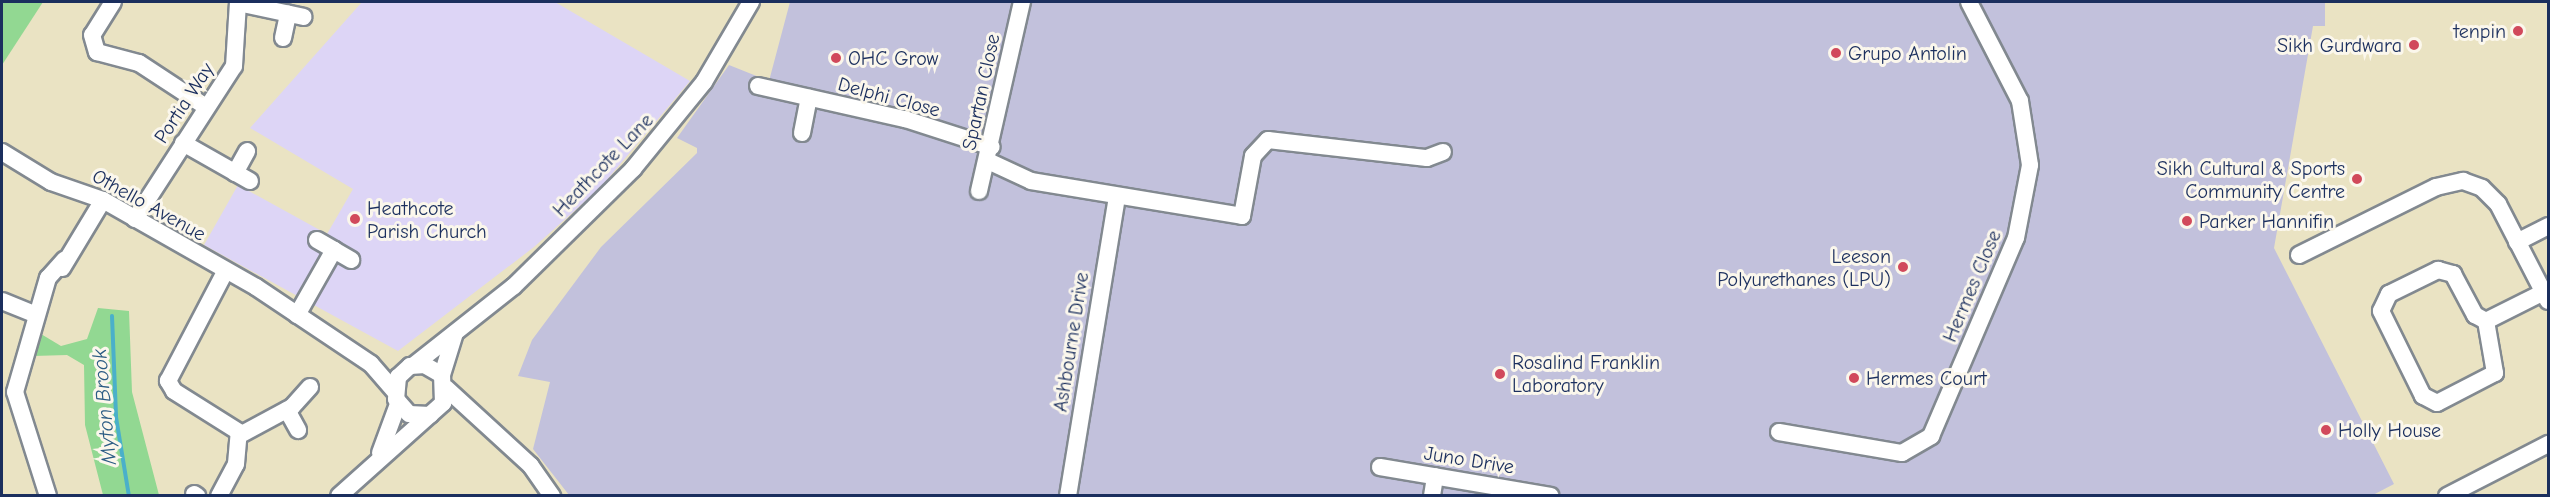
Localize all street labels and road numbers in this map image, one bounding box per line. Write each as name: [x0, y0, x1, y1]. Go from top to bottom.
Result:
street label: Spartan Close: [957, 32, 1005, 152]
street label: Portia Way: [149, 58, 219, 148]
street label: Delphi Close: [835, 72, 943, 122]
street label: Heathcote Lane: [548, 108, 658, 222]
street label: Othello Avenue: [88, 164, 210, 246]
street label: Hermes Close: [1938, 226, 2006, 346]
street label: Ashbourne Drive: [1048, 271, 1094, 413]
street label: Juno Drive: [1422, 441, 1516, 479]

